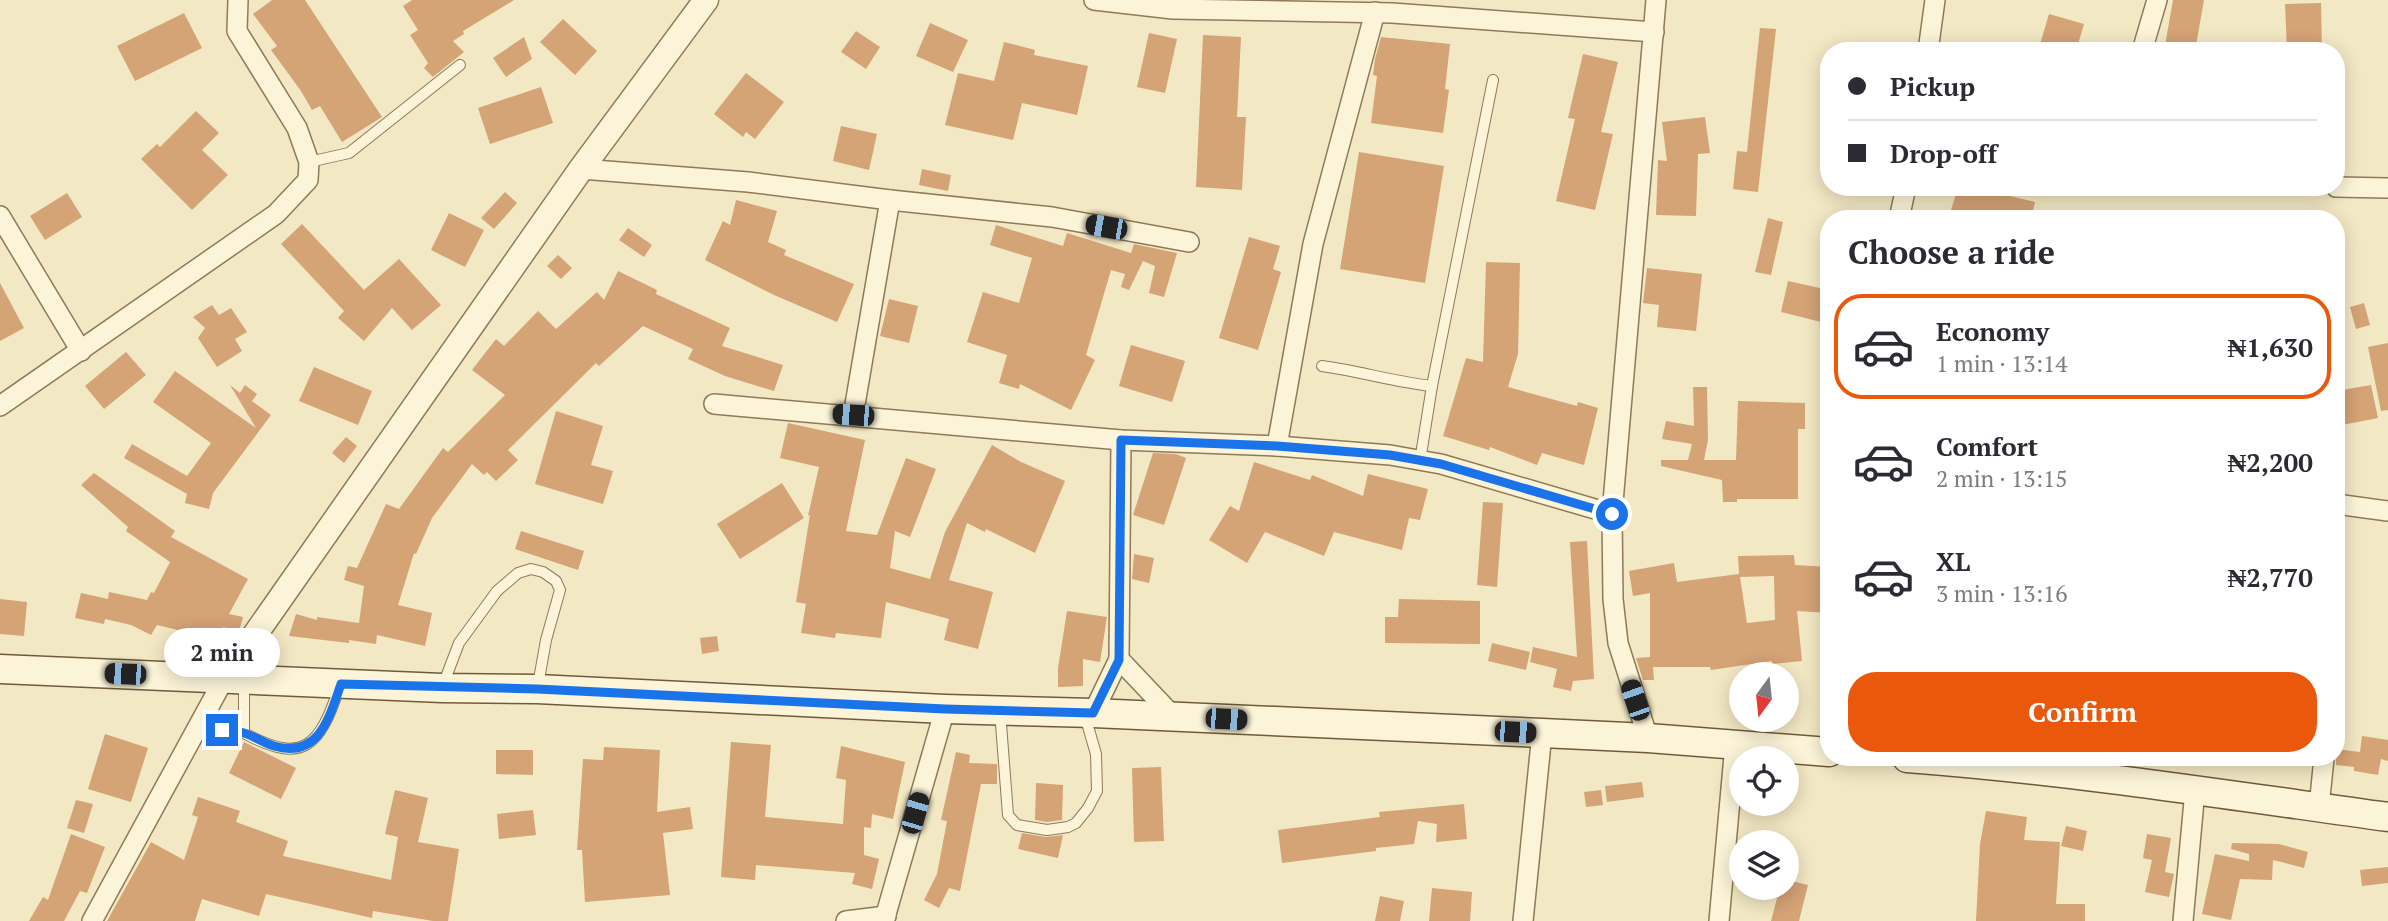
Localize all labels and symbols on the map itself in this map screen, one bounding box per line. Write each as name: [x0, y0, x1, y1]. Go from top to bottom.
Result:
car: [1084, 213, 1129, 241]
car: [832, 403, 875, 427]
route start: [1596, 498, 1628, 530]
callout: 2 min: [164, 628, 280, 678]
north arrow: [1729, 662, 1799, 732]
car: [104, 663, 147, 685]
car: [1619, 677, 1652, 723]
car: [1205, 707, 1248, 731]
route end: [206, 714, 238, 746]
car: [1494, 720, 1537, 744]
car: [900, 790, 931, 836]

